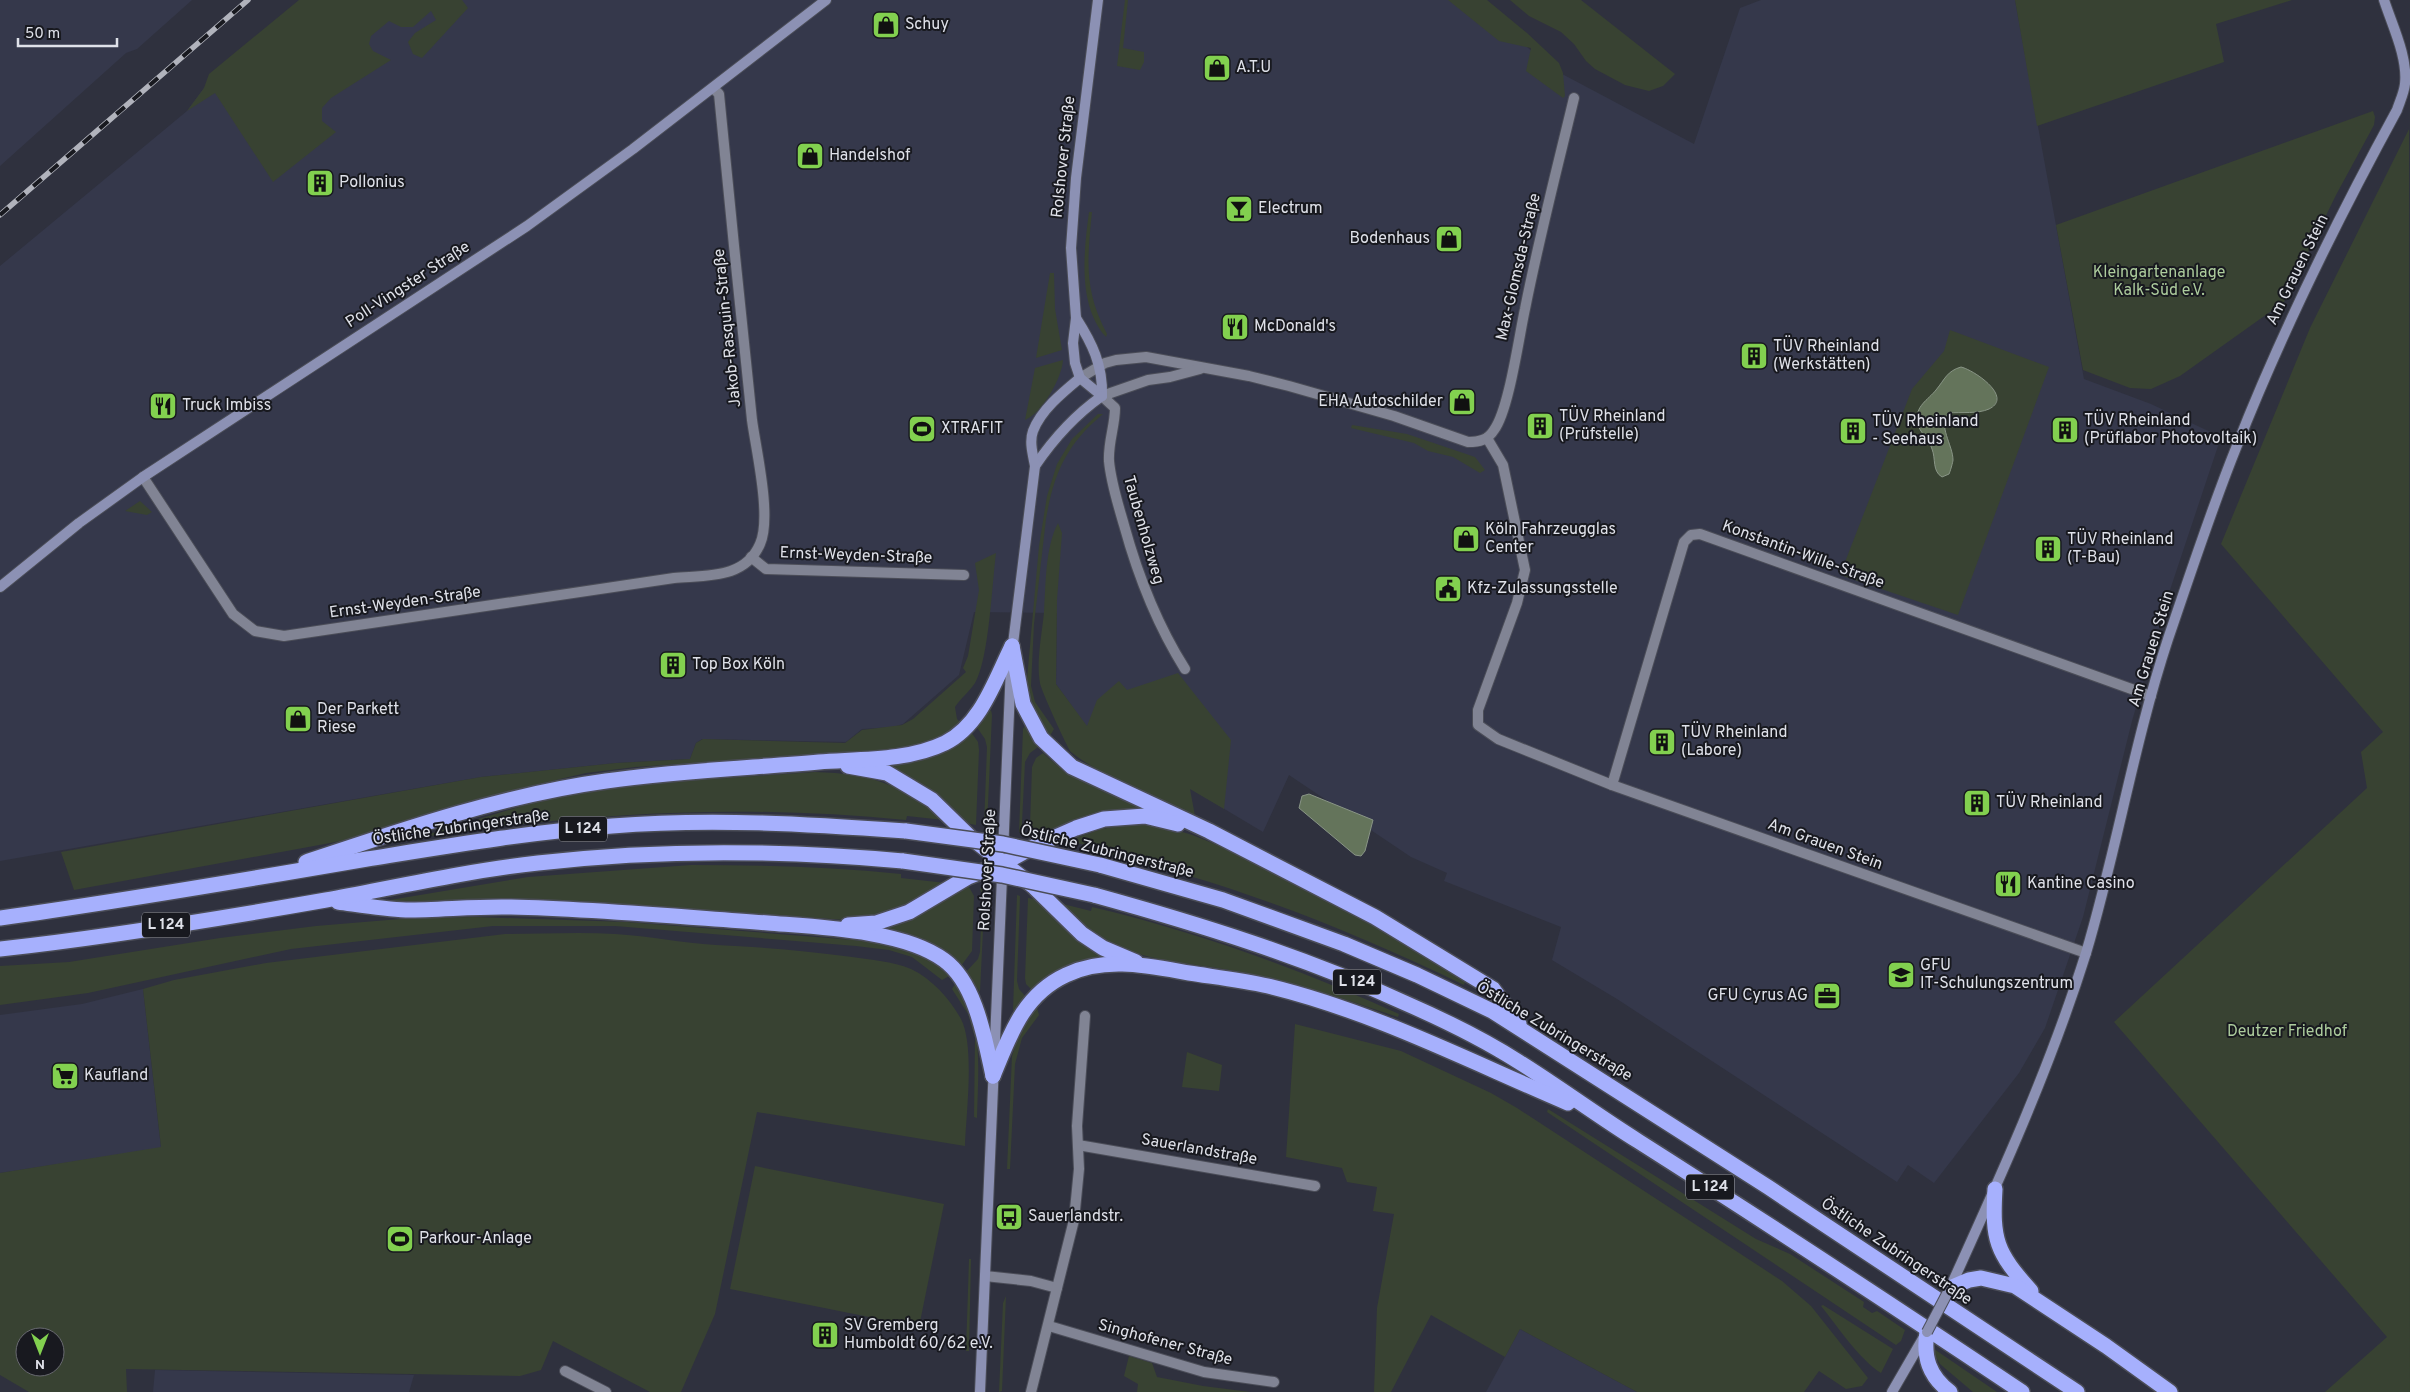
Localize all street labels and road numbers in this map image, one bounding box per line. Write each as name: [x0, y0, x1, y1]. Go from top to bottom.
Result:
street label: Rolshover Straße: [1048, 95, 1080, 219]
street label: Max-Glomsda-Straße: [1492, 191, 1546, 343]
street label: Am Grauen Stein: [2262, 211, 2334, 329]
street label: Poll-Vingster Straße: [342, 237, 474, 333]
street label: Jakob-Rasquin-Straße: [710, 248, 746, 408]
street label: Taubenholzweg: [1118, 473, 1168, 587]
street label: Konstantin-Wille-Straße: [1719, 516, 1887, 594]
street label: Ernst-Weyden-Straße: [779, 543, 933, 569]
street label: Ernst-Weyden-Straße: [328, 582, 482, 624]
street label: Am Grauen Stein: [2125, 588, 2179, 710]
street label: Östliche Zubringerstraße: [371, 804, 551, 850]
street label: Rolshover Straße: [975, 808, 1001, 932]
street label: Am Grauen Stein: [1765, 815, 1885, 875]
road number: L 124: [559, 816, 607, 842]
street label: Östliche Zubringerstraße: [1018, 819, 1196, 883]
road number: L 124: [142, 912, 190, 938]
road number: L 124: [1333, 970, 1381, 994]
street label: Östliche Zubringerstraße: [1472, 976, 1637, 1086]
street label: Sauerlandstraße: [1139, 1130, 1259, 1170]
road number: L 124: [1686, 1174, 1734, 1200]
street label: Östliche Zubringerstraße: [1817, 1192, 1977, 1310]
street label: Singhofener Straße: [1096, 1315, 1234, 1371]

